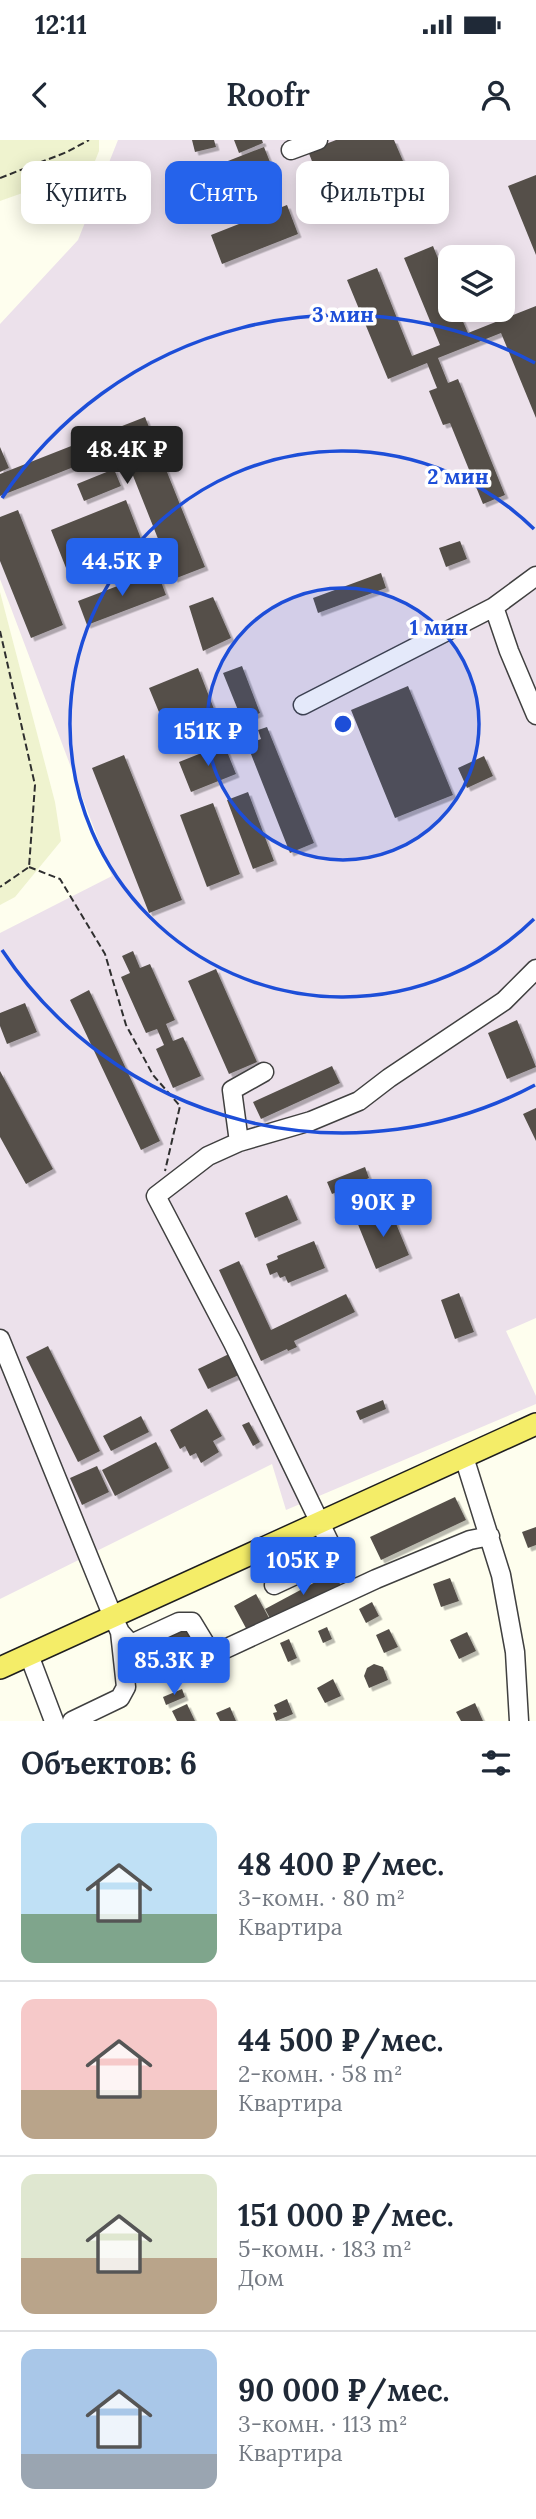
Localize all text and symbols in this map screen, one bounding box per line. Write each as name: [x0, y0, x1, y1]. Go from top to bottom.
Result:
text: 12:11: [35, 8, 87, 41]
text: Roofr: [226, 74, 310, 115]
icon: back: [21, 76, 59, 114]
icon: person: [477, 76, 515, 114]
chip: Купить: [21, 161, 151, 224]
chip: Снять: [165, 161, 282, 224]
chip: Фильтры: [296, 161, 449, 224]
map controls: [438, 245, 515, 322]
button: layers: [438, 245, 515, 322]
text: 3 мин: [312, 301, 374, 328]
pin: 48.4K ₽: [62, 426, 192, 486]
text: 48.4K ₽: [87, 434, 167, 463]
text: 2 мин: [427, 463, 489, 490]
pin: 44.5K ₽: [57, 538, 187, 598]
text: 44.5K ₽: [82, 546, 162, 575]
text: 1 мин: [410, 614, 468, 641]
pin: 151K ₽: [151, 708, 265, 768]
centre of rings: [331, 712, 355, 736]
text: 151K ₽: [174, 716, 242, 745]
pin: 90K ₽: [334, 1180, 432, 1239]
text: 90K ₽: [351, 1187, 415, 1216]
pin: 105K ₽: [246, 1538, 360, 1597]
text: 105K ₽: [266, 1545, 340, 1574]
pin: 85.3K ₽: [109, 1638, 239, 1697]
text: 85.3K ₽: [134, 1645, 214, 1674]
text: Объектов: 6: [21, 1744, 197, 1782]
icon: filters: [477, 1744, 515, 1782]
text: 48 400 ₽/мес.: [238, 1845, 444, 1883]
icon: home: [77, 1851, 161, 1935]
text: 3-комн. · 80 m²: [238, 1883, 405, 1912]
text: Квартира: [238, 1912, 343, 1941]
text: 44 500 ₽/мес.: [238, 2021, 443, 2059]
icon: home: [77, 2027, 161, 2111]
text: 2-комн. · 58 m²: [238, 2059, 403, 2088]
text: Квартира: [238, 2088, 343, 2117]
text: 151 000 ₽/мес.: [238, 2196, 454, 2234]
icon: home: [77, 2202, 161, 2286]
text: 5-комн. · 183 m²: [238, 2234, 412, 2263]
text: Дом: [238, 2263, 284, 2292]
text: 90 000 ₽/мес.: [238, 2371, 450, 2409]
icon: home: [77, 2377, 161, 2461]
text: 3-комн. · 113 m²: [238, 2409, 408, 2438]
text: Квартира: [238, 2438, 343, 2467]

